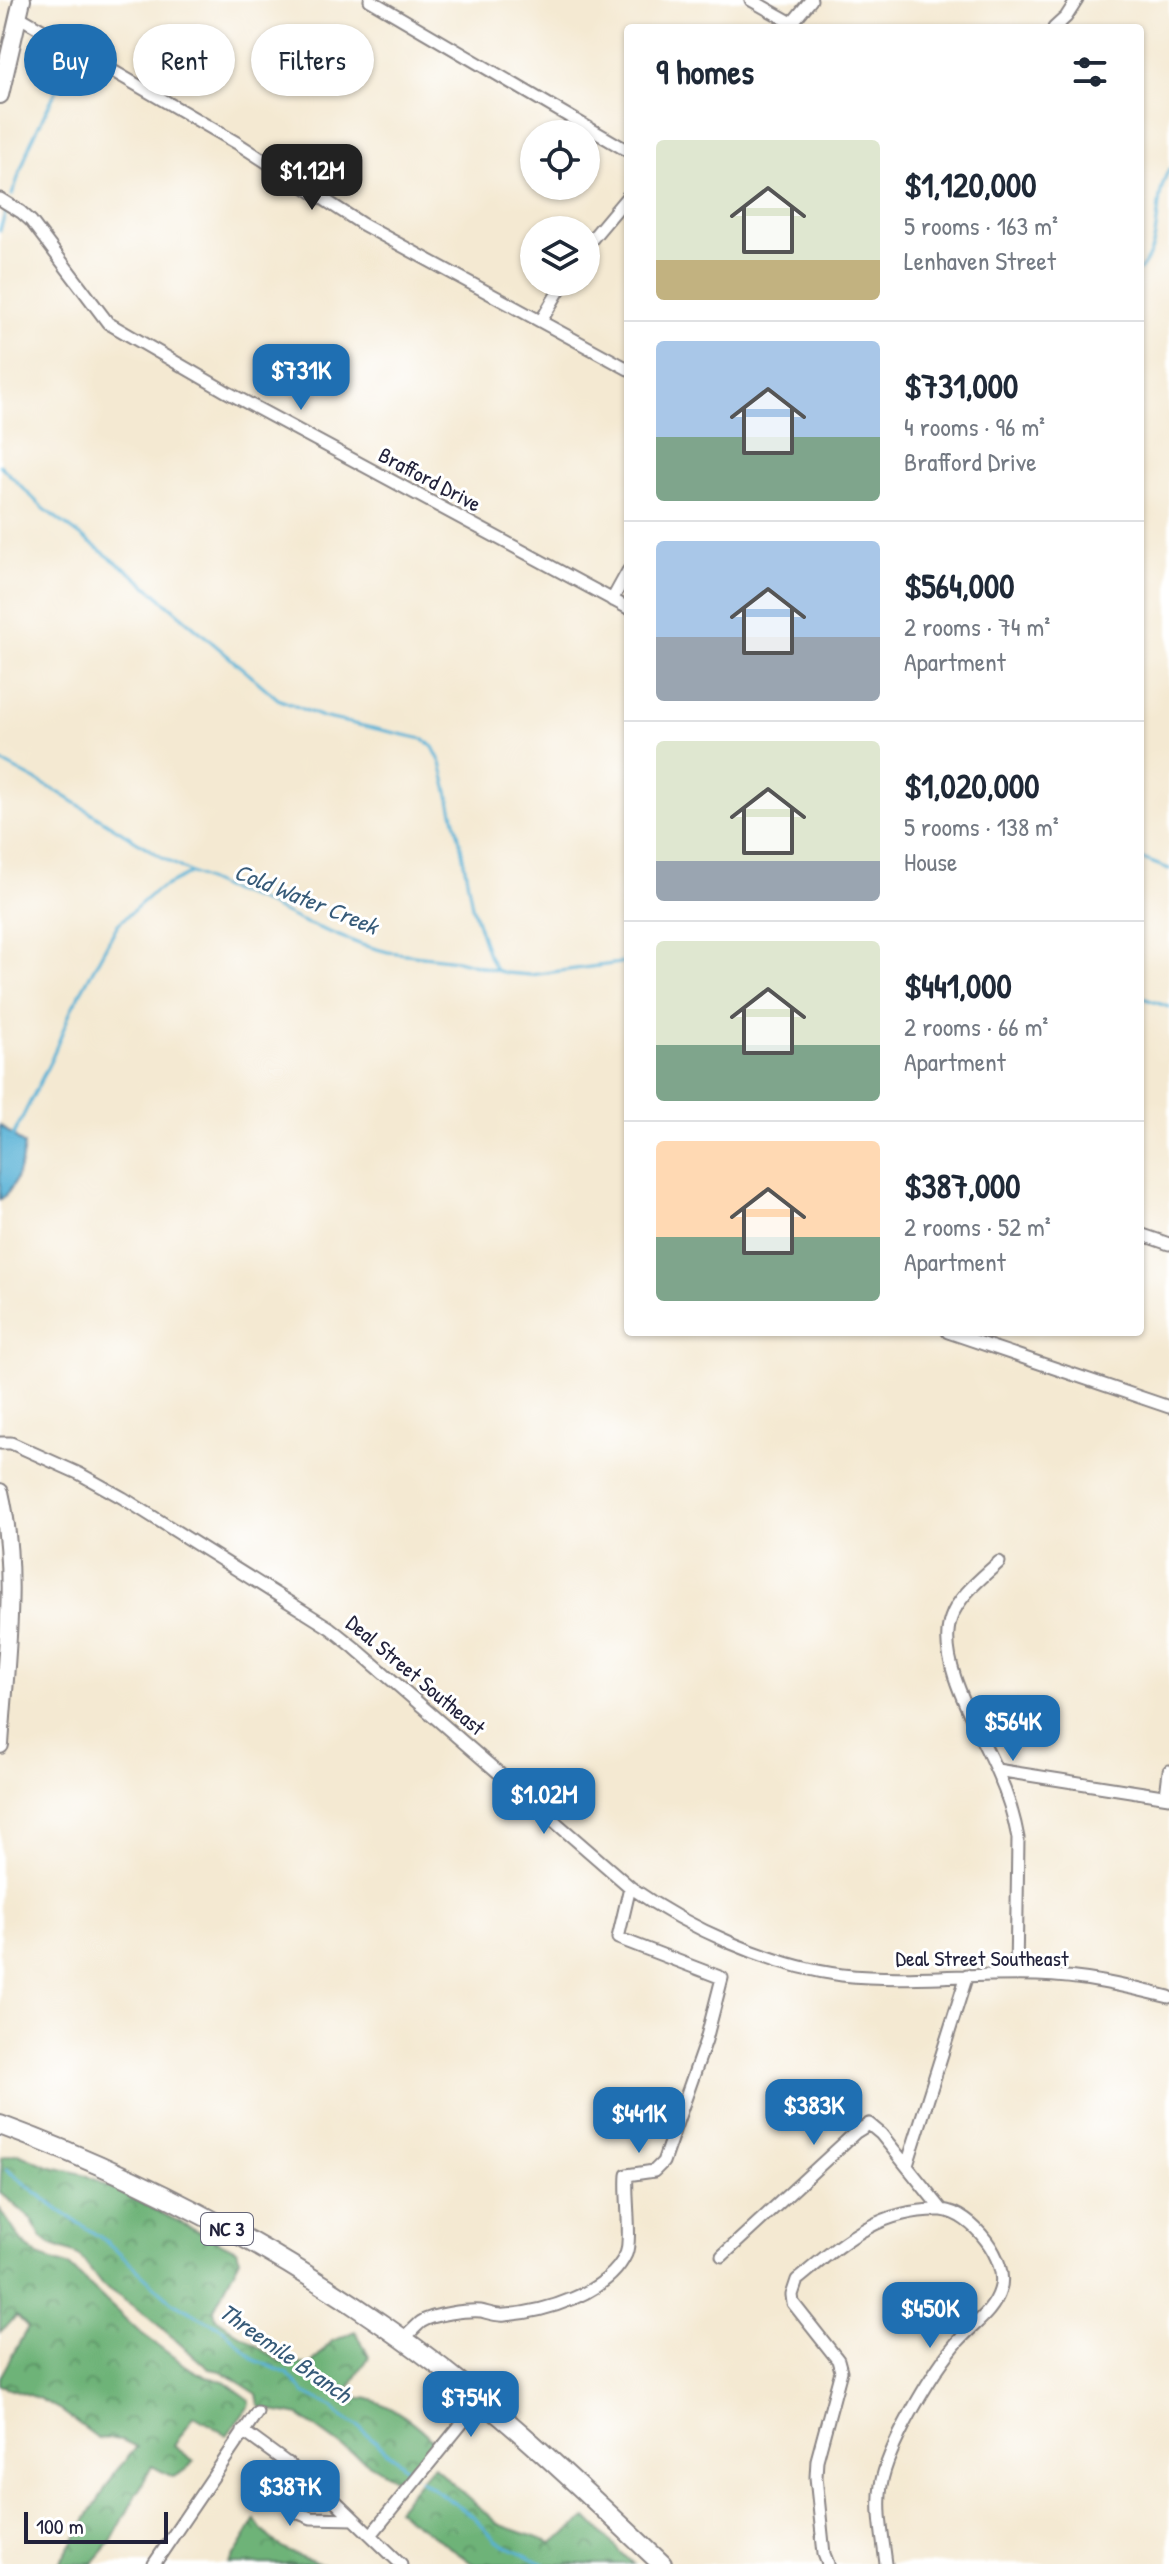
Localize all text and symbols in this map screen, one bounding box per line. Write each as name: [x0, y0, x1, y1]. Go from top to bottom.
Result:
chip: Buy: [24, 24, 117, 96]
chip: Rent: [133, 24, 235, 96]
chip: Filters: [251, 24, 374, 96]
text: 9 homes: [656, 49, 754, 95]
icon: filters: [1068, 50, 1112, 94]
map controls: [520, 120, 600, 296]
button: locate: [520, 120, 600, 200]
pin: $1.12M: [247, 144, 377, 212]
text: $1.12M: [279, 152, 345, 187]
text: $1,120,000: [904, 162, 1037, 208]
icon: home: [720, 172, 816, 268]
text: 5 rooms · 163 m²: [904, 208, 1058, 243]
button: layers: [520, 216, 600, 296]
text: Lenhaven Street: [904, 243, 1056, 278]
pin: $731K: [245, 344, 357, 412]
text: $731K: [271, 352, 331, 387]
text: $731,000: [904, 363, 1018, 409]
icon: home: [720, 373, 816, 469]
text: 4 rooms · 96 m²: [904, 409, 1045, 444]
street label: Brafford Drive: [373, 439, 487, 519]
text: Brafford Drive: [904, 444, 1037, 479]
text: $564,000: [904, 563, 1015, 609]
icon: home: [720, 573, 816, 669]
text: 2 rooms · 74 m²: [904, 609, 1050, 644]
text: Apartment: [904, 644, 1006, 679]
text: $1,020,000: [904, 763, 1039, 809]
icon: home: [720, 773, 816, 869]
text: 5 rooms · 138 m²: [904, 809, 1059, 844]
text: House: [904, 844, 957, 879]
water label: Cold Water Creek: [230, 855, 385, 942]
text: $441,000: [904, 963, 1012, 1009]
icon: home: [720, 973, 816, 1069]
text: 2 rooms · 66 m²: [904, 1009, 1048, 1044]
text: Apartment: [904, 1044, 1006, 1079]
text: $387,000: [904, 1163, 1021, 1209]
icon: home: [720, 1173, 816, 1269]
text: 2 rooms · 52 m²: [904, 1209, 1051, 1244]
text: Apartment: [904, 1244, 1006, 1279]
street label: Deal Street Southeast: [340, 1608, 492, 1742]
pin: $564K: [957, 1695, 1069, 1763]
text: $564K: [984, 1703, 1042, 1738]
pin: $1.02M: [479, 1768, 609, 1836]
text: $1.02M: [510, 1776, 578, 1811]
street label: Deal Street Southeast: [895, 1943, 1069, 1973]
pin: $383K: [758, 2079, 870, 2147]
pin: $441K: [583, 2087, 695, 2155]
text: $383K: [783, 2087, 845, 2122]
text: $441K: [611, 2095, 667, 2130]
road number: NC 3: [201, 2213, 253, 2245]
pin: $450K: [874, 2282, 986, 2350]
text: $450K: [900, 2290, 960, 2325]
water label: Threemile Branch: [213, 2295, 359, 2411]
pin: $754K: [415, 2371, 527, 2439]
text: $754K: [441, 2379, 501, 2414]
pin: $387K: [234, 2460, 346, 2528]
text: $387K: [259, 2468, 321, 2503]
scale bar: [24, 2508, 168, 2544]
text: 100 m: [36, 2511, 84, 2541]

